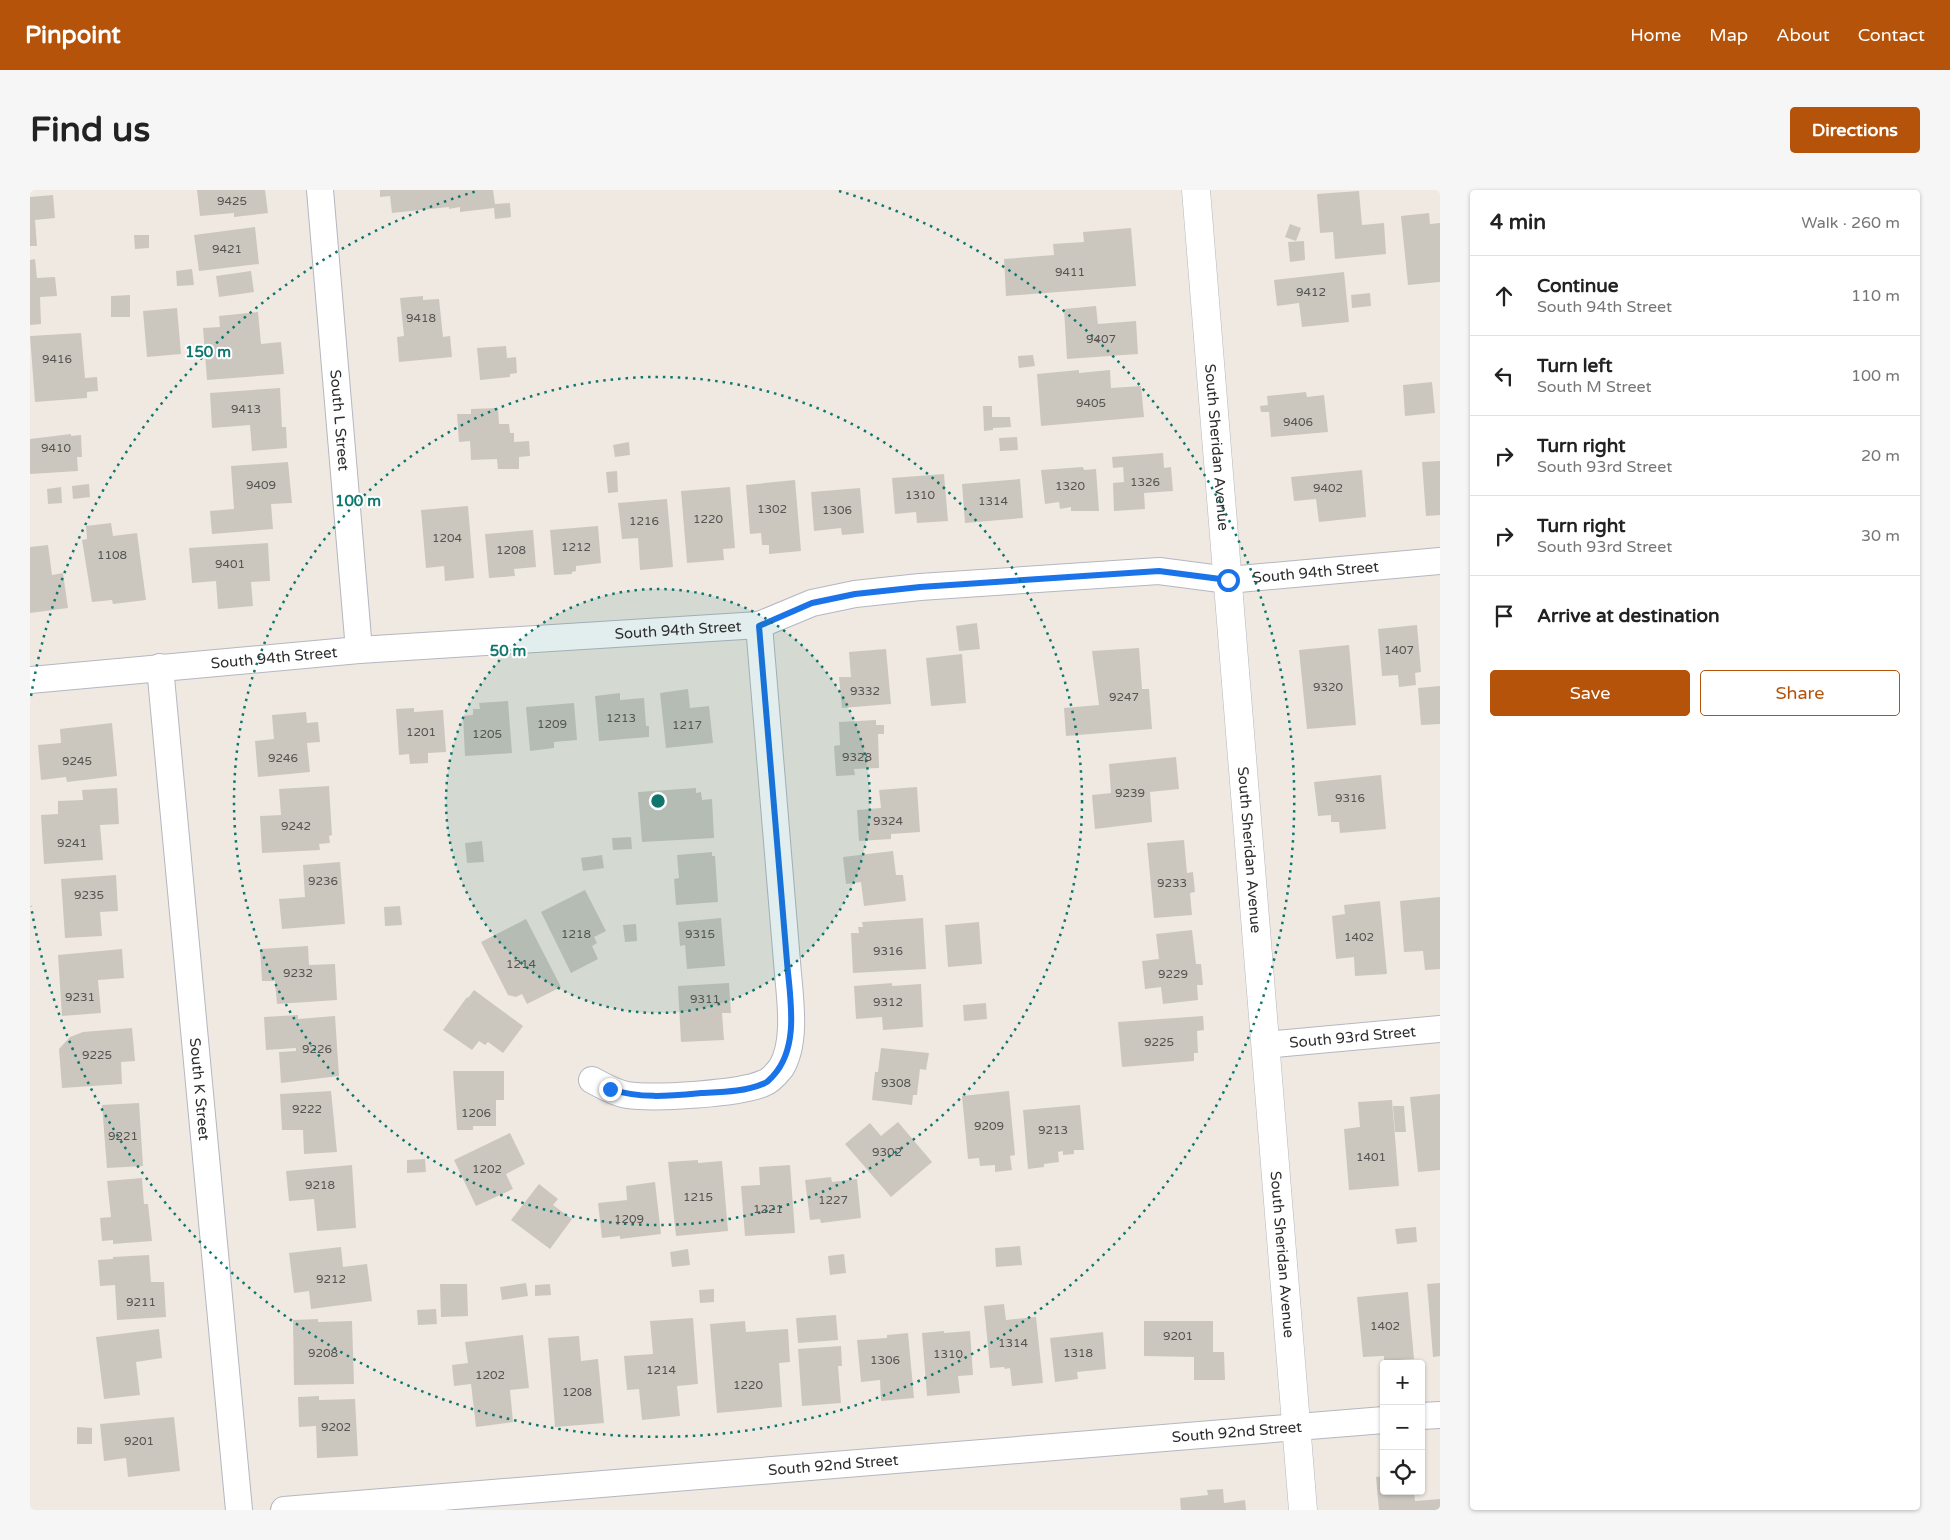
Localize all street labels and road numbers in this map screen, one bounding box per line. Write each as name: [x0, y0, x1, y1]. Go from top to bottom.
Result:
street label: South Sheridan Avenue: [1201, 363, 1233, 531]
street label: South L Street: [326, 369, 353, 472]
street label: South 94th Street: [1252, 557, 1380, 587]
street label: South 94th Street: [614, 617, 742, 643]
street label: South 94th Street: [210, 643, 338, 672]
street label: South Sheridan Avenue: [1234, 766, 1265, 934]
street label: South 93rd Street: [1289, 1022, 1417, 1052]
street label: South K Street: [186, 1037, 213, 1142]
street label: South Sheridan Avenue: [1267, 1170, 1298, 1339]
street label: South 92nd Street: [1171, 1418, 1303, 1446]
street label: South 92nd Street: [767, 1451, 899, 1479]

